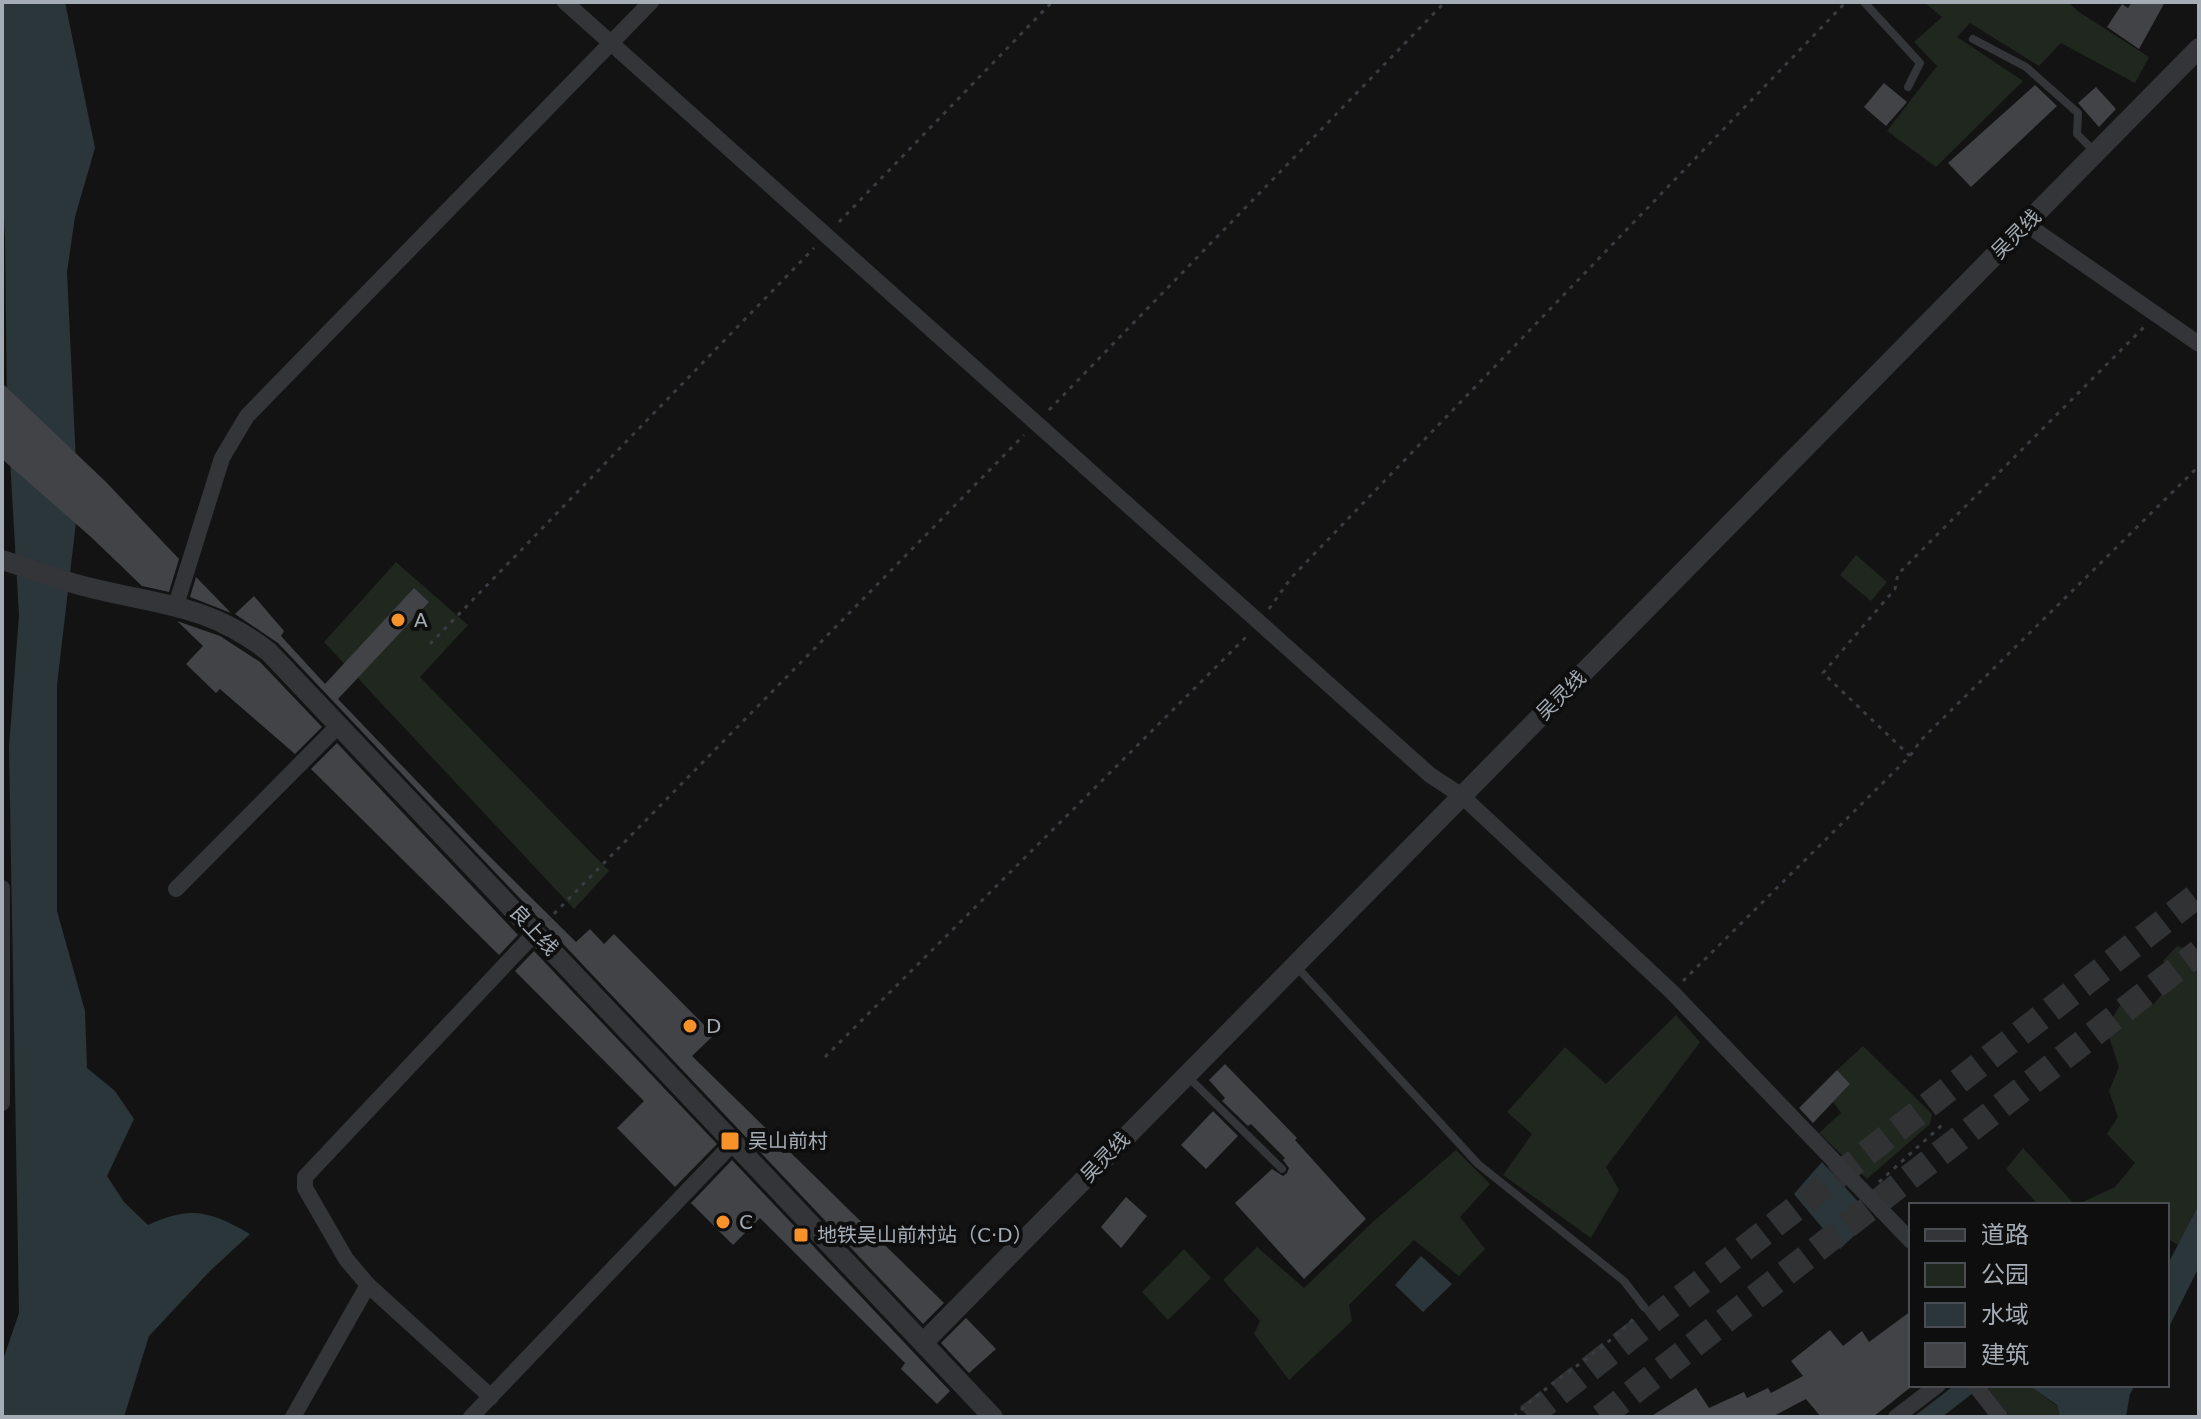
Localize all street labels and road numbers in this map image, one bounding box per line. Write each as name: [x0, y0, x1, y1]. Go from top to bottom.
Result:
street label: 吴灵线: [1986, 204, 2046, 264]
street label: 吴灵线: [1531, 665, 1591, 725]
street label: 良上线: [505, 900, 563, 960]
street label: 吴灵线: [1076, 1127, 1134, 1187]

